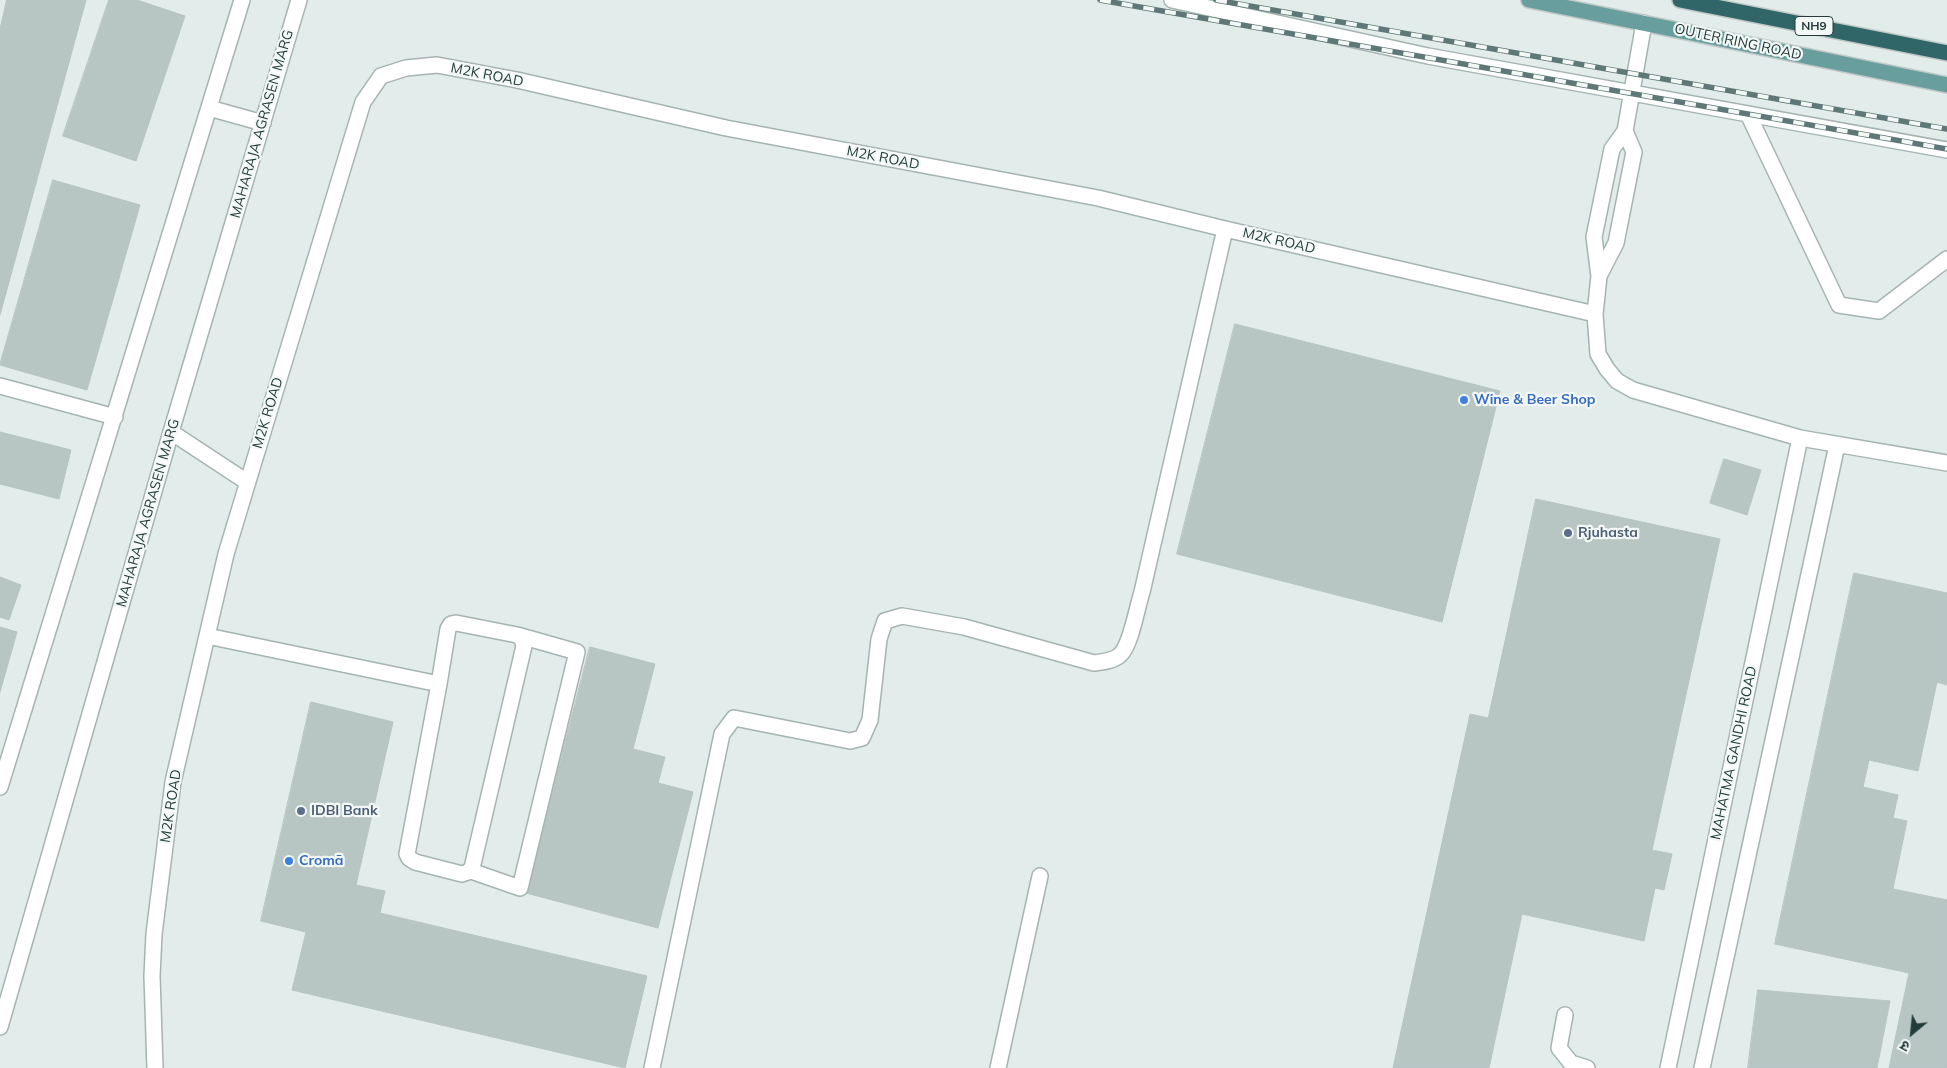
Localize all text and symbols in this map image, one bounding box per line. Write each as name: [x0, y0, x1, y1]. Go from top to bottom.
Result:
road number: NH9: [1795, 16, 1833, 36]
street label: OUTER RING ROAD: [1673, 20, 1803, 64]
street label: MAHARAJA AGRASEN MARG: [227, 28, 297, 220]
street label: M2K ROAD: [449, 60, 525, 90]
street label: M2K ROAD: [845, 143, 921, 173]
street label: M2K ROAD: [1241, 224, 1317, 258]
street label: M2K ROAD: [249, 375, 287, 451]
place label: Wine & Beer Shop: [1474, 392, 1596, 408]
marker: Wine & Beer Shop: [1458, 394, 1470, 406]
street label: MAHARAJA AGRASEN MARG: [113, 417, 183, 609]
place label: Rjuhasta: [1578, 525, 1638, 541]
marker: Rjuhasta: [1562, 527, 1574, 539]
street label: MAHATMA GANDHI ROAD: [1707, 665, 1761, 841]
street label: M2K ROAD: [157, 768, 185, 844]
place label: IDBI Bank: [311, 803, 378, 819]
marker: IDBI Bank: [295, 805, 307, 817]
place label: Cromā: [299, 853, 344, 869]
marker: Cromā: [283, 855, 295, 867]
north arrow: [1887, 1008, 1937, 1058]
text: उ: [1897, 1036, 1913, 1056]

